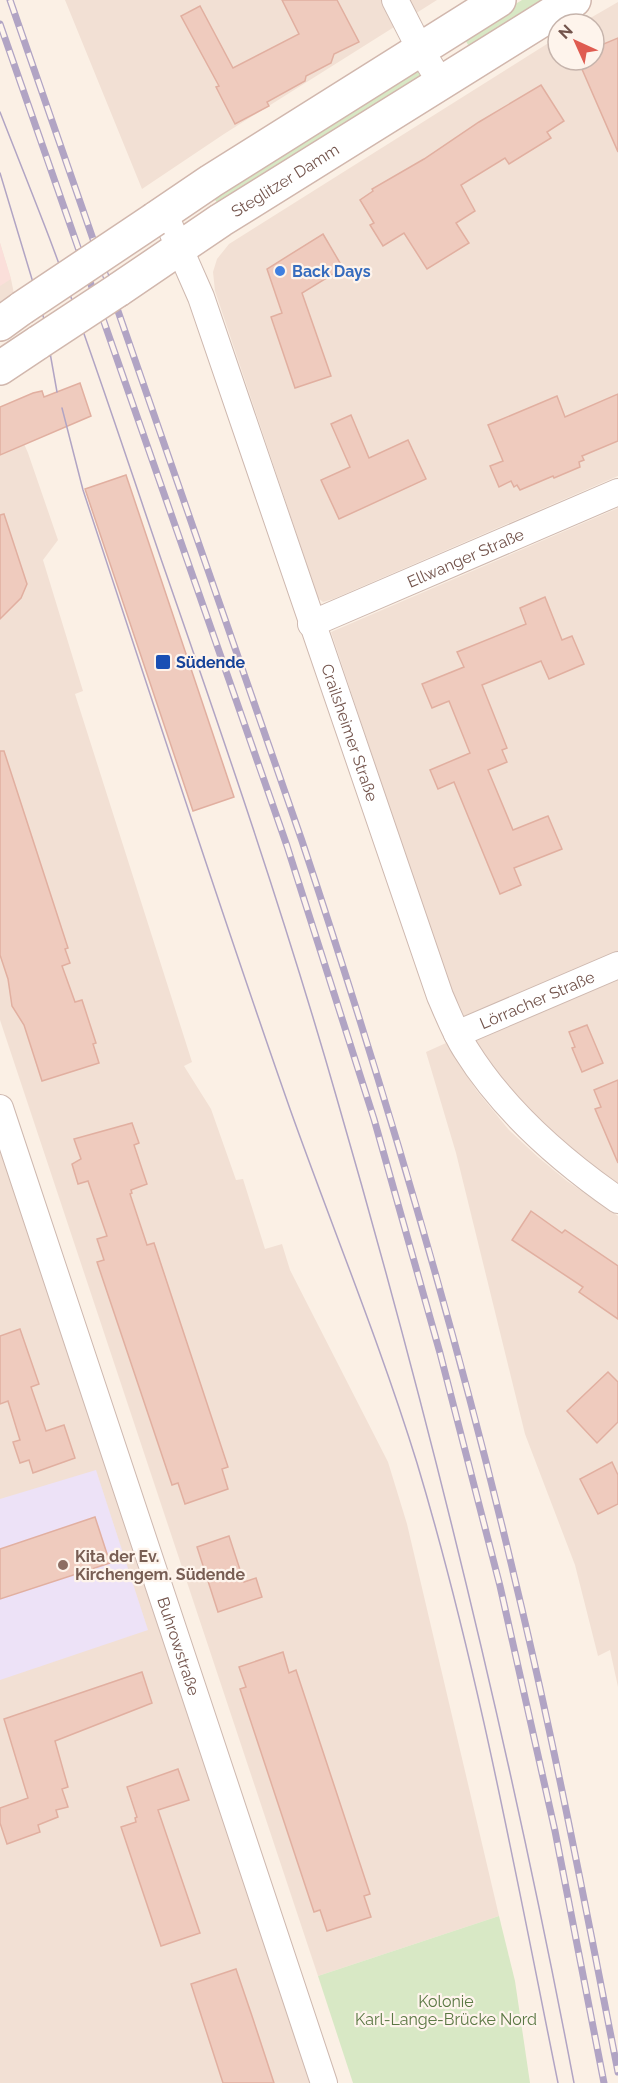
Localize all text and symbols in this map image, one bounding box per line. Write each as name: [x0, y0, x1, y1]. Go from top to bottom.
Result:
north arrow: [546, 12, 606, 72]
text: N: [555, 21, 577, 43]
street label: Steglitzer Damm: [228, 140, 343, 221]
place label: Back Days: [292, 262, 371, 281]
marker: Back Days: [273, 264, 287, 278]
street label: Ellwanger Straße: [404, 525, 527, 592]
marker: Südende: [154, 653, 172, 671]
place label: Südende: [176, 653, 246, 672]
street label: Crailsheimer Straße: [317, 661, 382, 804]
street label: Lörracher Straße: [477, 967, 597, 1033]
place label: Kita der Ev. Kirchengem. Südende: [75, 1547, 245, 1584]
marker: Kita der Ev. Kirchengem. Südende: [56, 1558, 70, 1572]
street label: Buhrowstraße: [153, 1595, 204, 1698]
park label: Kolonie Karl-Lange-Brücke Nord: [355, 1992, 537, 2029]

